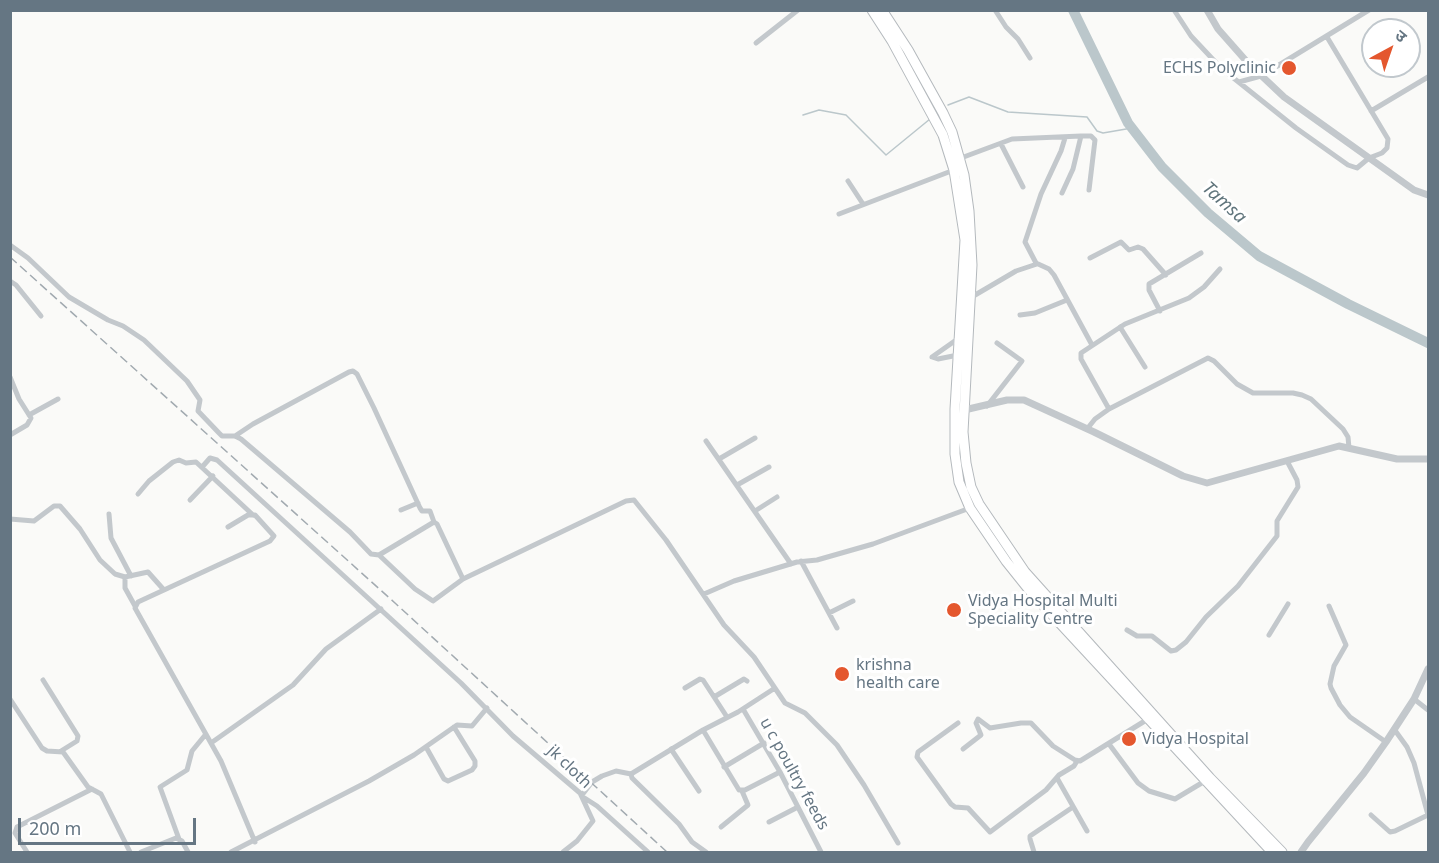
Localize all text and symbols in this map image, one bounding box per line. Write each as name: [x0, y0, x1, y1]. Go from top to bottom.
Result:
north arrow: [1361, 18, 1421, 78]
text: उ: [1391, 24, 1412, 47]
place label: ECHS Polyclinic: [1163, 58, 1276, 78]
marker: ECHS Polyclinic: [1280, 59, 1298, 77]
water label: Tamsa: [1198, 178, 1250, 228]
place label: Vidya Hospital Multi Speciality Centre: [968, 591, 1118, 629]
marker: Vidya Hospital Multi Speciality Centre: [945, 601, 963, 619]
place label: krishna health care: [856, 655, 940, 693]
marker: krishna health care: [833, 665, 851, 683]
street label: u c poultry feeds: [755, 715, 833, 833]
place label: Vidya Hospital: [1142, 729, 1249, 749]
marker: Vidya Hospital: [1120, 730, 1138, 748]
street label: jk cloth: [543, 741, 595, 793]
scale bar: [21, 806, 200, 844]
text: 200 m: [29, 816, 81, 840]

